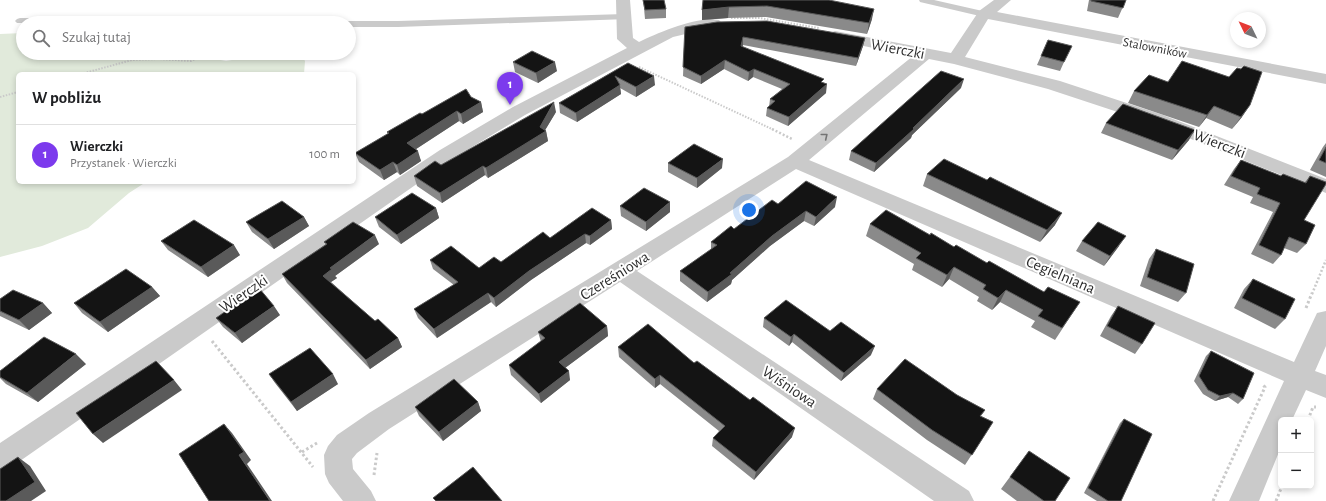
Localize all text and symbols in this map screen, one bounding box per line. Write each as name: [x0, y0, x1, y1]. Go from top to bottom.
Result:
north arrow: [1230, 12, 1266, 48]
search box: [16, 16, 356, 60]
icon: search: [30, 27, 52, 49]
text: Szukaj tutaj: [62, 30, 131, 45]
street label: Wierczki: [869, 36, 926, 62]
street label: Stalowników: [1122, 36, 1188, 61]
pin: 1: [497, 72, 523, 105]
text: W pobliżu: [32, 89, 101, 106]
street label: Wierczki: [1191, 127, 1248, 161]
one-way arrow: [821, 134, 828, 141]
text: Wierczki: [70, 139, 123, 154]
text: 1: [43, 148, 47, 161]
text: 100 m: [309, 148, 340, 161]
text: Przystanek · Wierczki: [70, 157, 177, 170]
your location: [739, 200, 759, 220]
street label: Czereśniowa: [577, 248, 652, 303]
street label: Cegielniana: [1024, 253, 1097, 297]
street label: Wierczki: [216, 272, 271, 316]
street label: Wiśniowa: [759, 363, 820, 411]
map controls: [1278, 417, 1314, 489]
button: +: [1278, 417, 1314, 453]
button: −: [1278, 453, 1314, 489]

